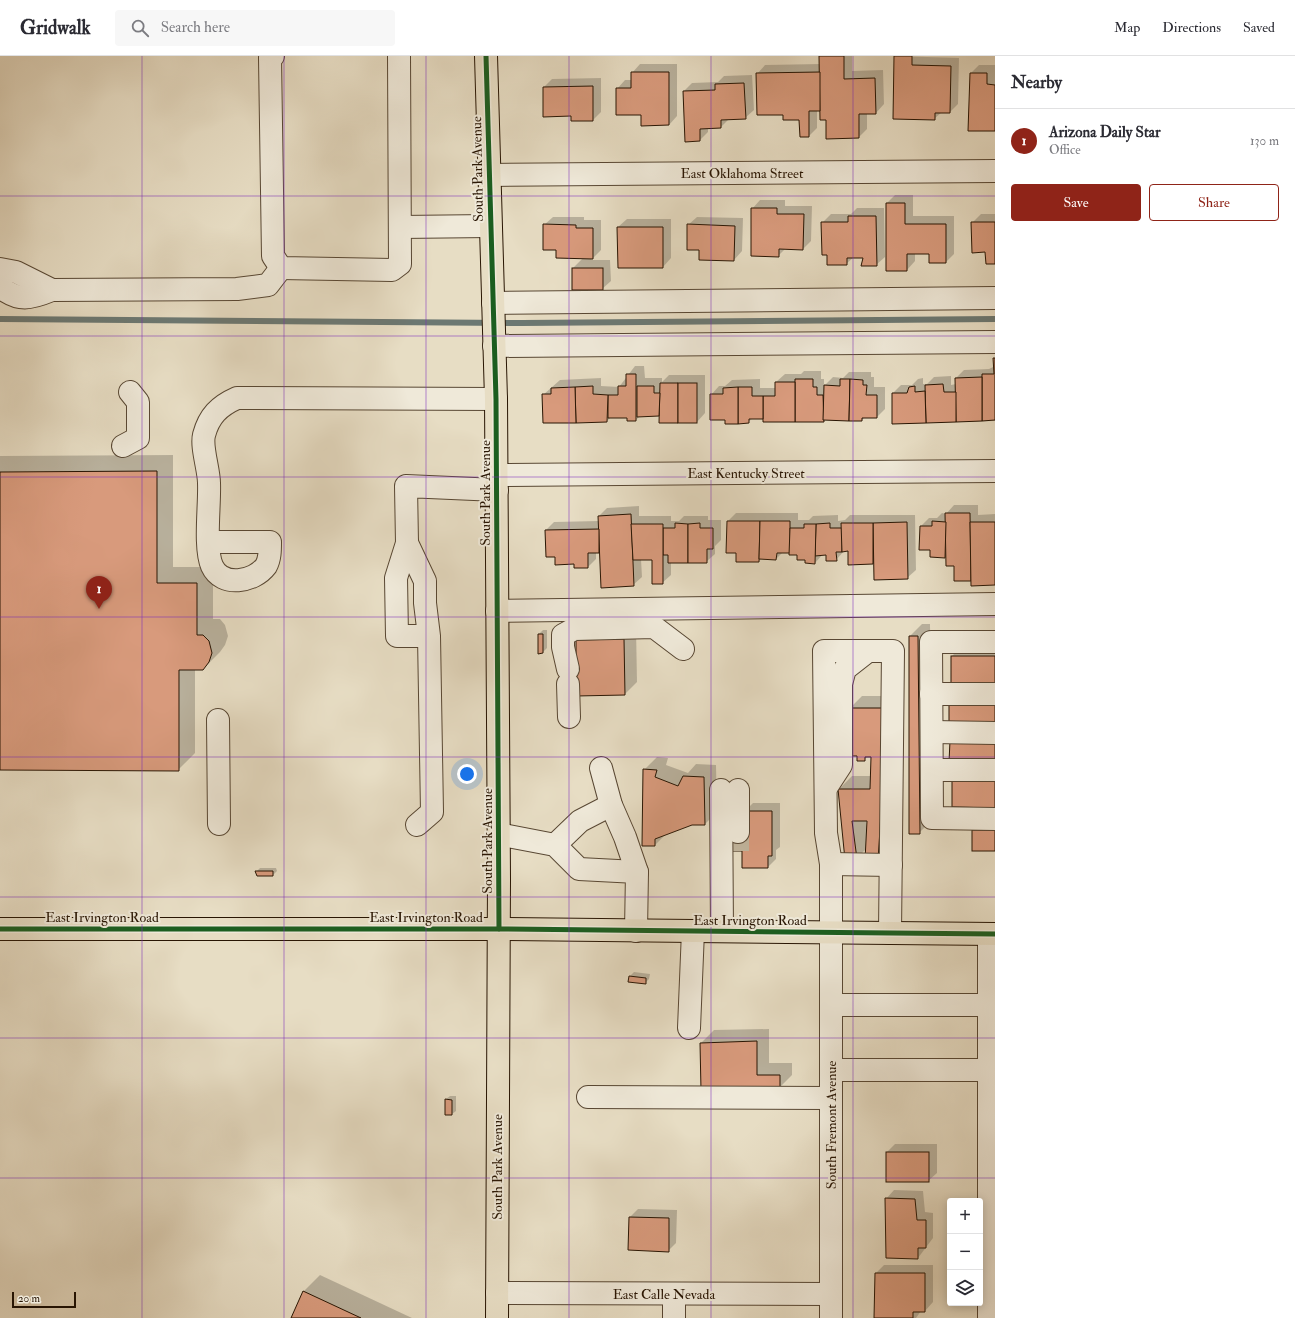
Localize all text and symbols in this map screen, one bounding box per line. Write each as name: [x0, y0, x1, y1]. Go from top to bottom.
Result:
search box: [115, 10, 395, 46]
text: Gridwalk: [20, 16, 91, 40]
icon: search: [129, 17, 151, 39]
text: Search here: [161, 18, 230, 37]
text: Map: [1114, 19, 1140, 36]
text: Directions: [1162, 19, 1221, 36]
text: Saved: [1243, 19, 1275, 36]
text: Nearby: [1011, 72, 1062, 93]
street label: South Park Avenue: [468, 116, 487, 222]
text: Arizona Daily Star: [1049, 123, 1161, 142]
text: 1: [1022, 133, 1026, 149]
text: 130 m: [1250, 133, 1279, 149]
text: Office: [1049, 142, 1081, 158]
street label: East Oklahoma Street: [681, 165, 804, 182]
button: Save: [1011, 184, 1141, 221]
button: Share: [1149, 184, 1279, 221]
street label: South Park Avenue: [477, 440, 494, 546]
street label: East Kentucky Street: [687, 465, 805, 483]
pin: 1: [86, 576, 112, 609]
your location: [457, 764, 477, 784]
street label: South Park Avenue: [479, 788, 496, 894]
street label: East Irvington Road: [45, 909, 159, 926]
street label: East Irvington Road: [369, 909, 483, 926]
street label: East Irvington Road: [693, 912, 807, 929]
street label: South Fremont Avenue: [823, 1060, 840, 1189]
street label: South Park Avenue: [489, 1114, 506, 1220]
map controls: [947, 1198, 983, 1306]
button: +: [947, 1198, 983, 1234]
button: −: [947, 1234, 983, 1270]
button: layers: [947, 1270, 983, 1306]
street label: East Calle Nevada: [613, 1286, 715, 1303]
scale bar: [12, 1290, 76, 1309]
text: 20 m: [18, 1292, 40, 1305]

